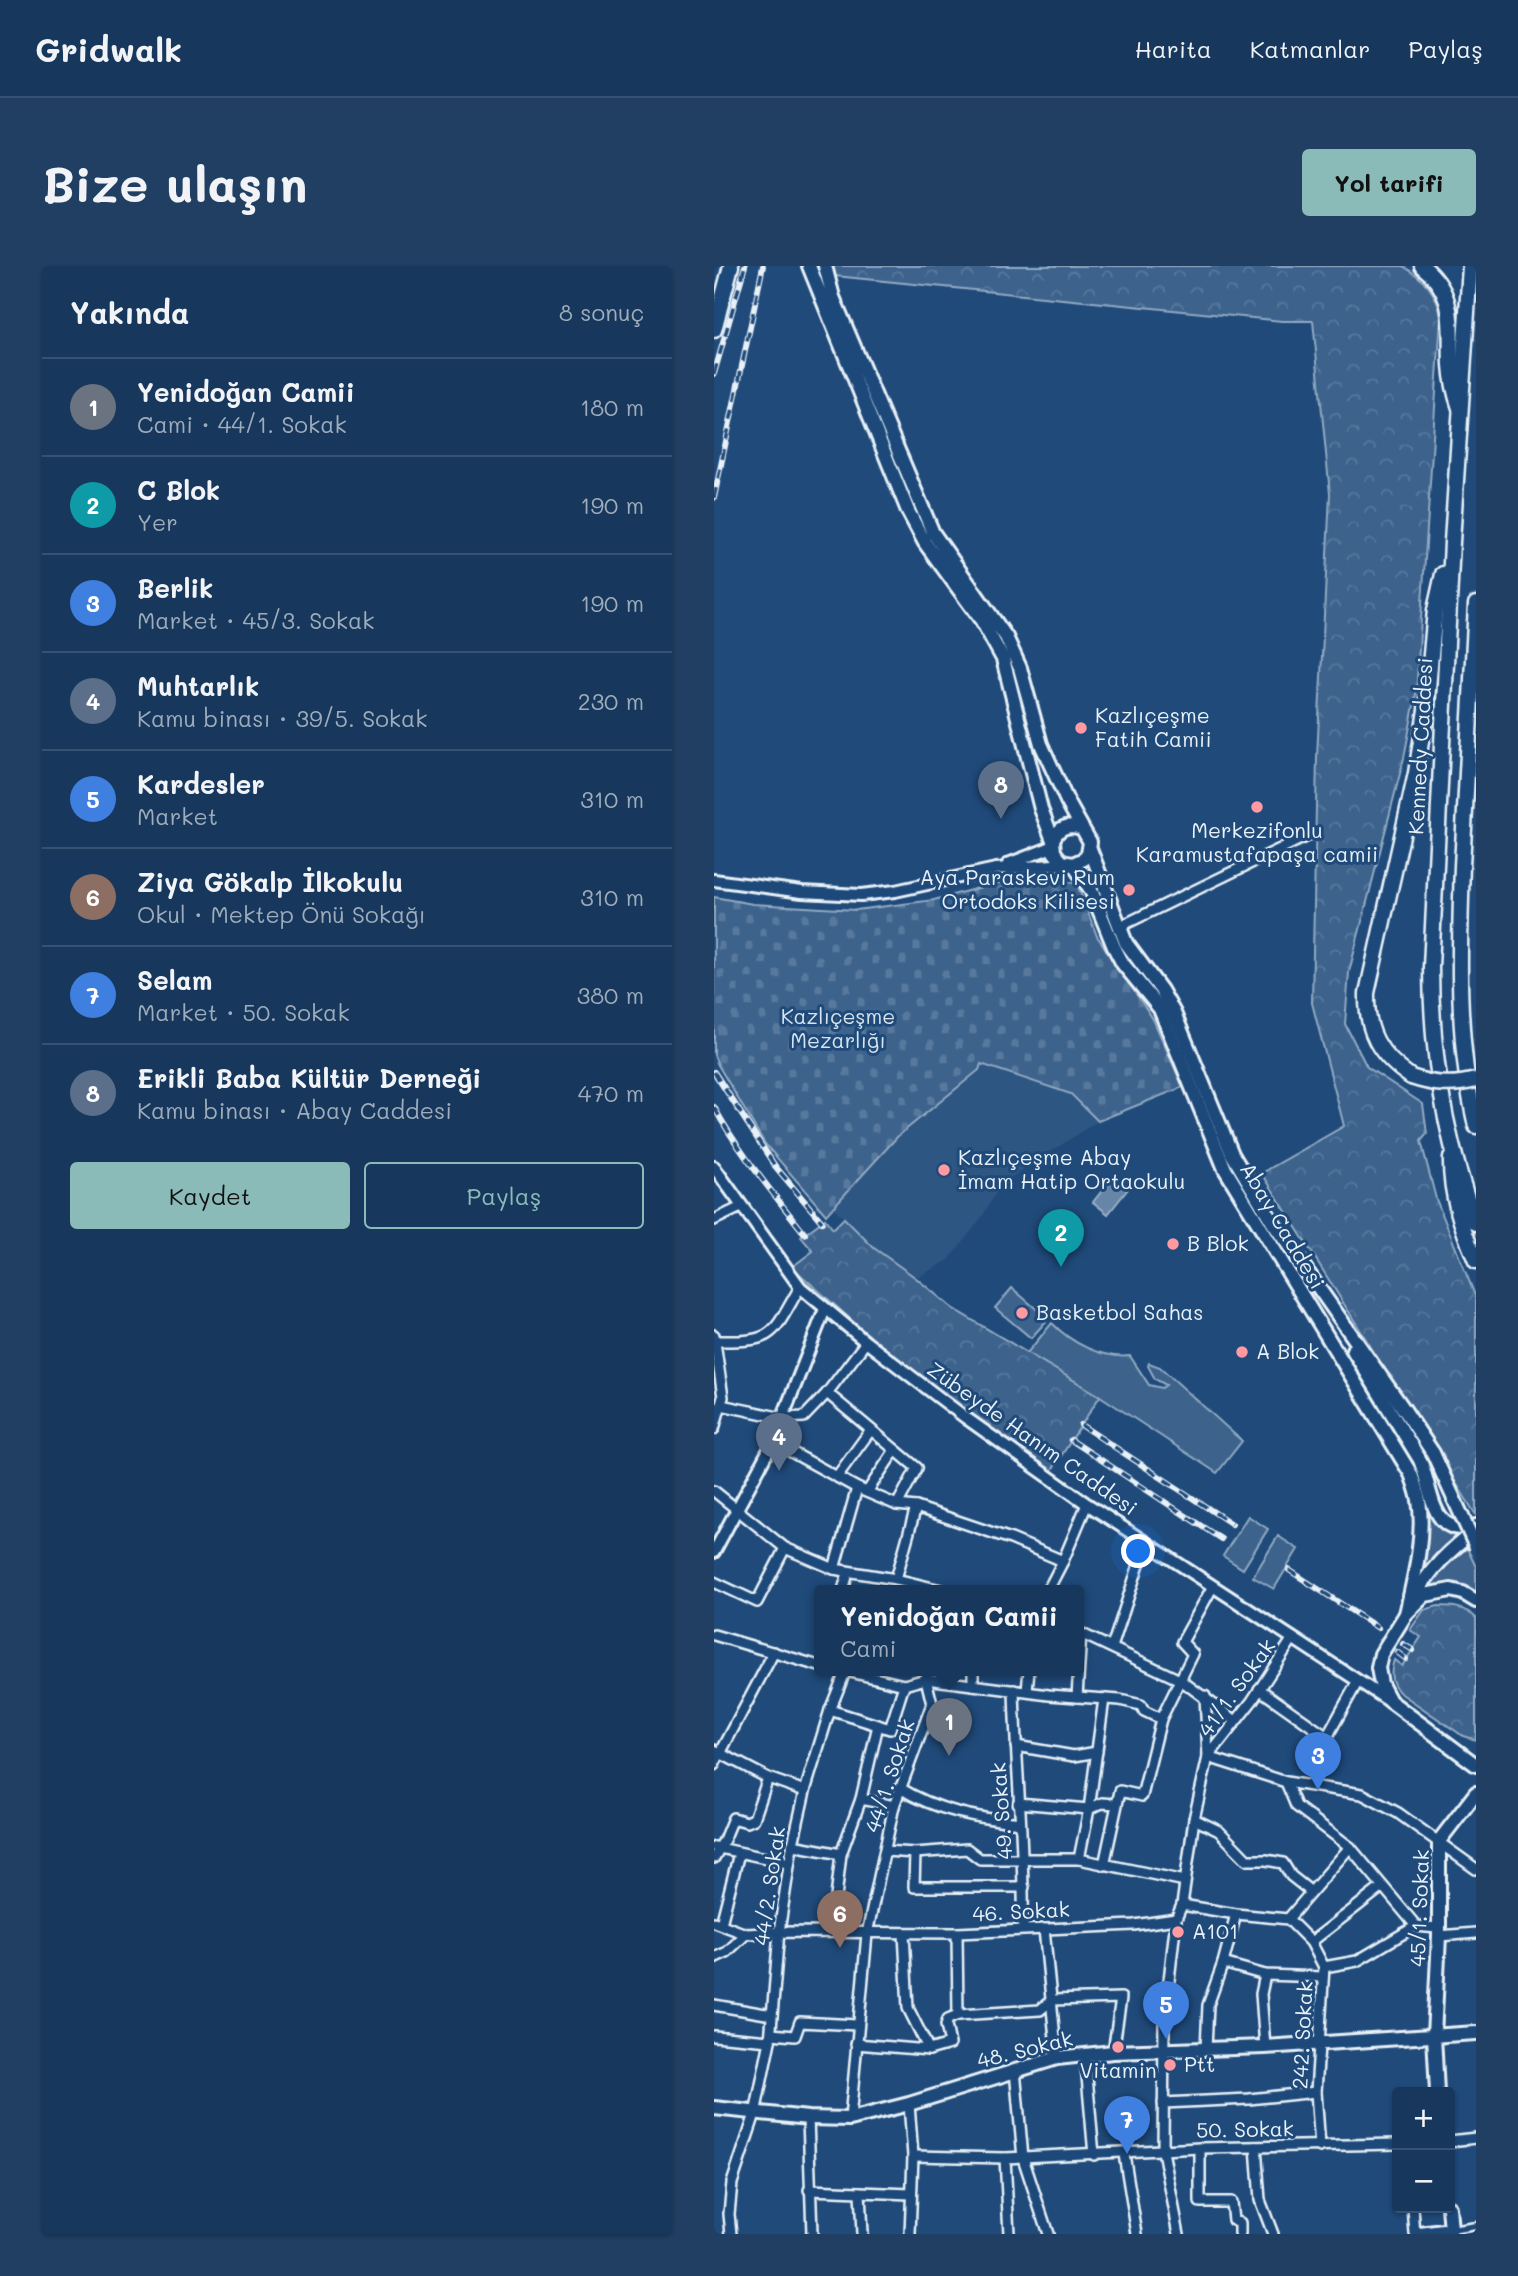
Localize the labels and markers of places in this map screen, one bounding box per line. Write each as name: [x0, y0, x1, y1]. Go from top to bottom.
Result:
place label: Kazlıçeşme Fatih Camii: [1095, 701, 1212, 752]
marker: Kazlıçeşme Fatih Camii: [1073, 720, 1089, 736]
pin: 8: [978, 761, 1024, 819]
marker: Merkezifonlu Karamustafapaşa camii: [1249, 799, 1265, 815]
place label: Merkezifonlu Karamustafapaşa camii: [1136, 816, 1378, 867]
place label: Aya Paraskevi Rum Ortodoks Kilisesi: [920, 863, 1115, 914]
marker: Aya Paraskevi Rum Ortodoks Kilisesi: [1121, 882, 1137, 898]
place label: Kazlıçeşme Abay İmam Hatip Ortaokulu: [958, 1143, 1185, 1194]
marker: Kazlıçeşme Abay İmam Hatip Ortaokulu: [936, 1162, 952, 1178]
pin: 2: [1038, 1209, 1084, 1267]
place label: B Blok: [1187, 1229, 1249, 1256]
marker: B Blok: [1165, 1236, 1181, 1252]
place label: Basketbol Sahas: [1036, 1298, 1204, 1325]
marker: Basketbol Sahas: [1014, 1305, 1030, 1321]
place label: A Blok: [1256, 1337, 1319, 1364]
marker: A Blok: [1234, 1344, 1250, 1360]
pin: 4: [756, 1413, 802, 1471]
pin: 1: [926, 1698, 972, 1756]
pin: 3: [1295, 1732, 1341, 1790]
pin: 6: [817, 1890, 863, 1948]
place label: A101: [1192, 1917, 1238, 1944]
marker: A101: [1170, 1924, 1186, 1940]
pin: 5: [1143, 1981, 1189, 2039]
marker: Vitamin: [1110, 2039, 1126, 2055]
place label: Ptt: [1184, 2050, 1215, 2077]
place label: Vitamin: [1079, 2056, 1157, 2083]
marker: Ptt: [1162, 2057, 1178, 2073]
pin: 7: [1104, 2096, 1150, 2154]

